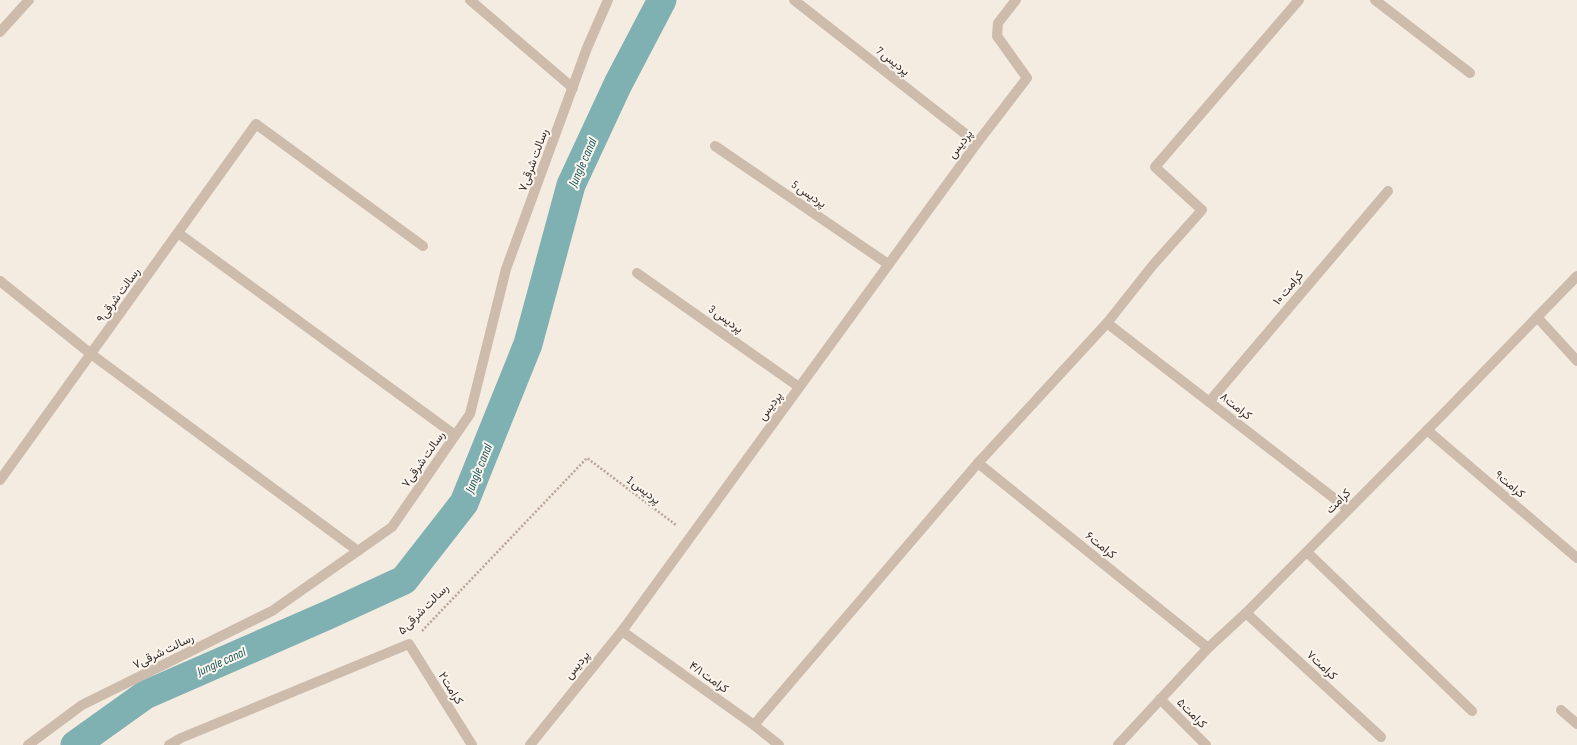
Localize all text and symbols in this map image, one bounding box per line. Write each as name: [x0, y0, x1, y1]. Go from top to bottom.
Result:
street label: پردیس 7: [873, 44, 913, 79]
street label: رسالت شرقی۷: [515, 127, 552, 194]
street label: پردیس: [945, 127, 976, 162]
water label: Jungle canal: [565, 135, 601, 190]
street label: پردیس 5: [788, 177, 829, 212]
street label: رسالت شرقی۹: [93, 265, 143, 326]
street label: کرامت ۱۰: [1270, 268, 1307, 308]
street label: پردیس 3: [705, 302, 746, 337]
street label: پردیس: [755, 389, 786, 424]
street label: کرامت۸: [1217, 389, 1255, 424]
street label: رسالت شرقی۷: [398, 428, 448, 491]
water label: Jungle canal: [461, 441, 496, 496]
street label: کرامت۹: [1491, 467, 1528, 501]
street label: پردیس 1: [624, 473, 663, 508]
street label: کرامت: [1323, 486, 1354, 517]
street label: کرامت۶: [1082, 528, 1119, 562]
street label: رسالت شرقی۵: [395, 581, 452, 638]
street label: رسالت شرقی۷: [130, 630, 196, 673]
water label: Jungle canal: [194, 644, 249, 680]
street label: کرامت۷: [1303, 647, 1340, 683]
street label: پردیس: [561, 648, 593, 683]
street label: کرامت ۴/۱: [686, 658, 732, 697]
street label: کرامت۲: [435, 669, 466, 707]
street label: کرامت۵: [1173, 695, 1210, 732]

